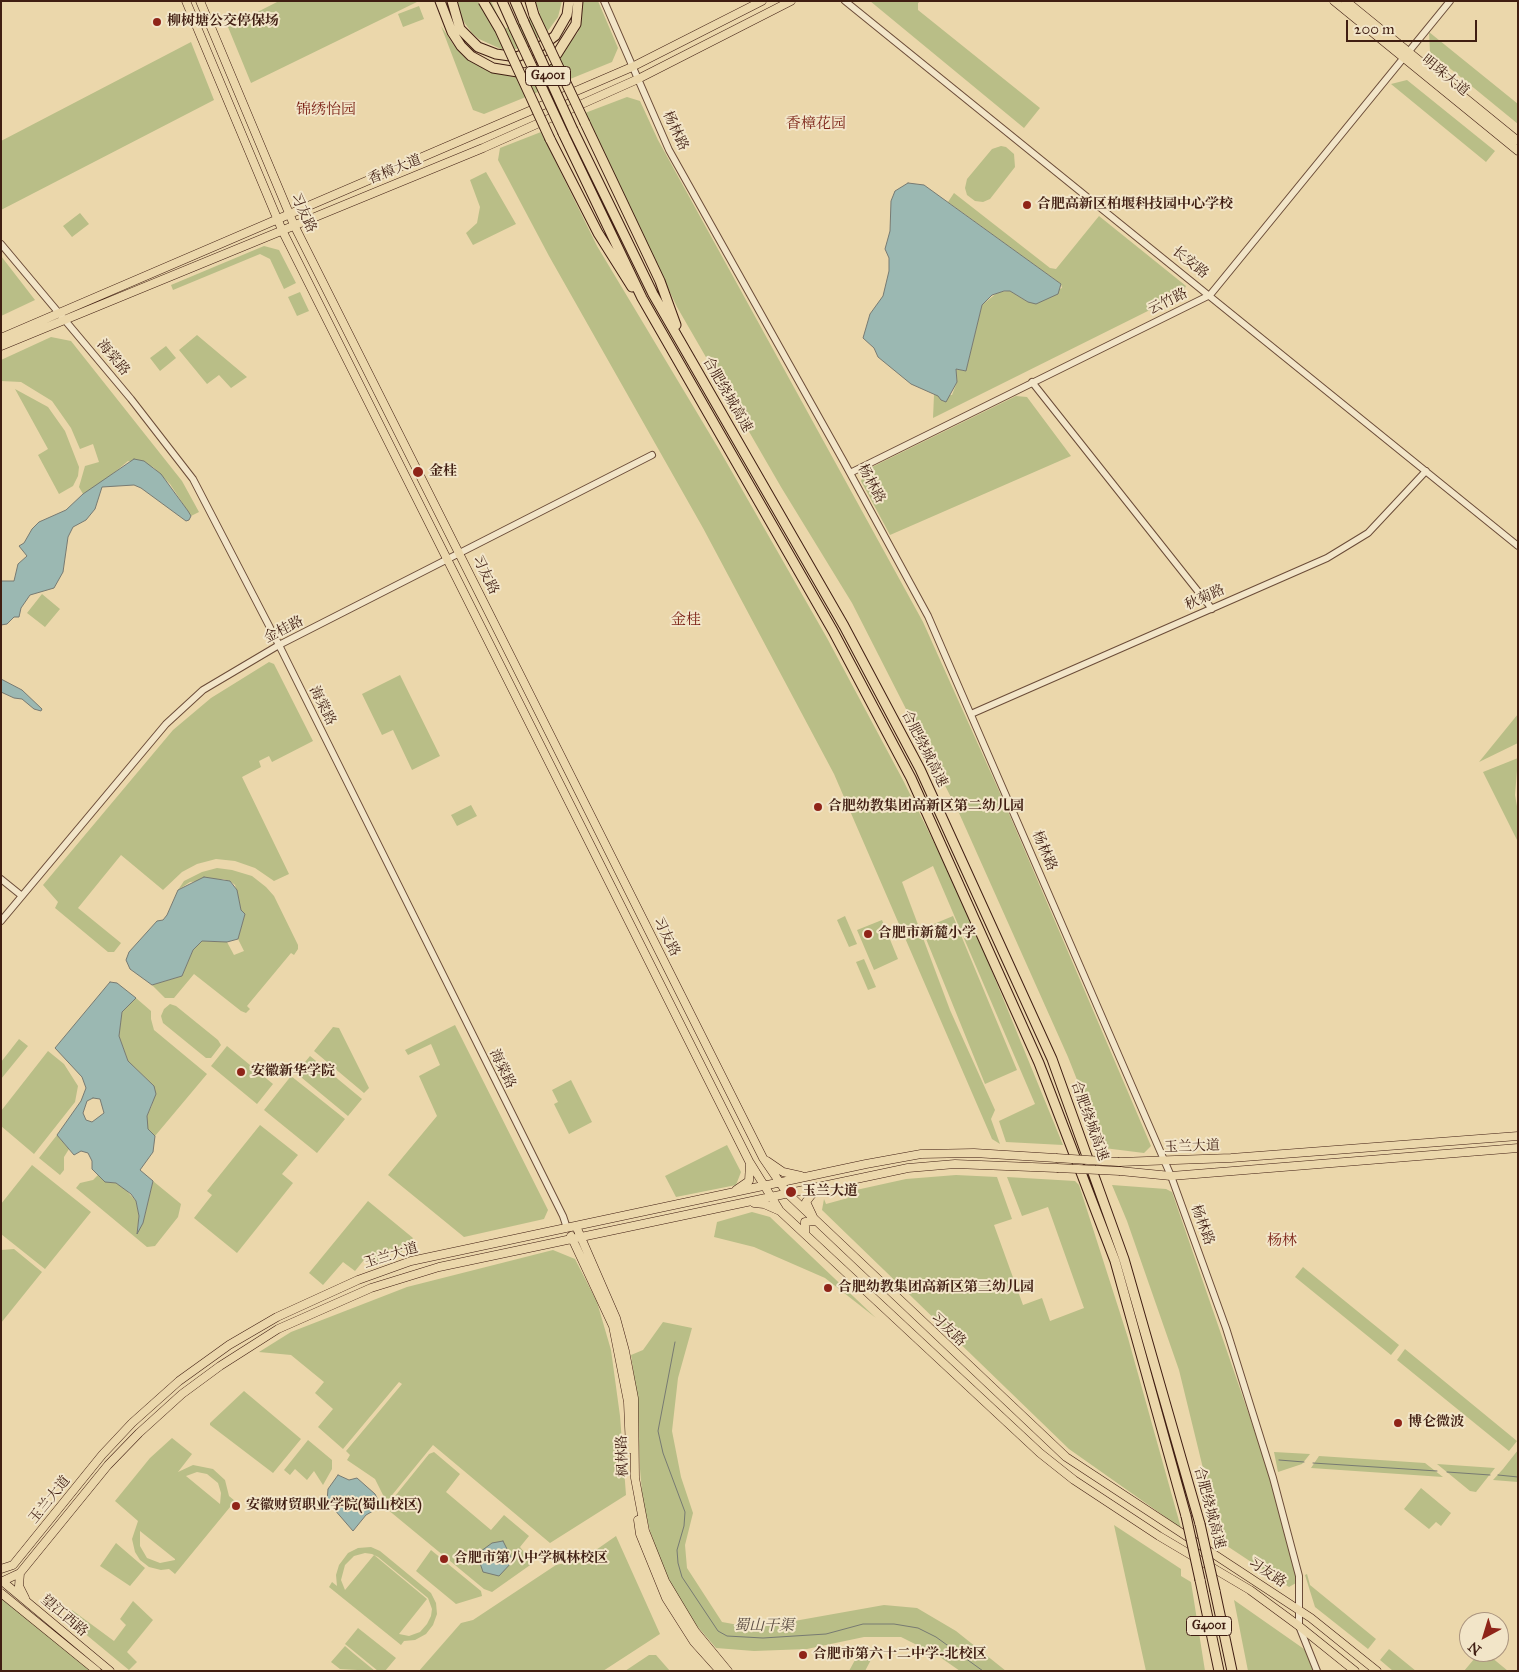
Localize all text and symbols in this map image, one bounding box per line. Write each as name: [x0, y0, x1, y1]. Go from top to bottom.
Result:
scale bar: [1349, 10, 1480, 42]
place label: 柳树塘公交停保场: [167, 14, 279, 30]
marker: 柳树塘公交停保场: [151, 16, 163, 28]
text: 200 m: [1354, 20, 1395, 38]
street label: 明珠大道: [1418, 52, 1472, 100]
road number: G4001: [526, 66, 570, 85]
district label: 锦绣怡园: [296, 101, 356, 119]
street label: 杨林路: [659, 108, 691, 154]
district label: 香樟花园: [786, 115, 846, 133]
street label: 香樟大道: [366, 152, 424, 188]
street label: 习友路: [287, 190, 319, 236]
place label: 合肥高新区柏堰科技园中心学校: [1037, 197, 1233, 213]
marker: 合肥高新区柏堰科技园中心学校: [1021, 199, 1033, 211]
street label: 长安路: [1168, 243, 1212, 283]
street label: 云竹路: [1145, 285, 1191, 319]
street label: 海棠路: [93, 337, 133, 379]
street label: 合肥绕城高速: [699, 354, 755, 436]
street label: 杨林路: [854, 462, 888, 506]
place label: 金桂: [429, 464, 457, 480]
marker: 金桂: [411, 465, 425, 479]
street label: 习友路: [468, 552, 502, 598]
street label: 秋菊路: [1182, 582, 1228, 614]
district label: 金桂: [671, 611, 701, 629]
street label: 金桂路: [261, 613, 307, 647]
street label: 海棠路: [305, 683, 339, 729]
street label: 合肥绕城高速: [897, 708, 951, 790]
place label: 合肥幼教集团高新区第二幼儿园: [828, 799, 1024, 815]
marker: 合肥幼教集团高新区第二幼儿园: [812, 801, 824, 813]
street label: 杨林路: [1028, 828, 1060, 874]
street label: 习友路: [649, 914, 683, 960]
place label: 合肥市新麓小学: [878, 926, 976, 942]
marker: 合肥市新麓小学: [862, 928, 874, 940]
street label: 海棠路: [485, 1046, 519, 1092]
place label: 安徽新华学院: [251, 1064, 335, 1080]
marker: 安徽新华学院: [235, 1066, 247, 1078]
street label: 合肥绕城高速: [1067, 1079, 1111, 1163]
street label: 玉兰大道: [1164, 1138, 1220, 1156]
place label: 玉兰大道: [802, 1184, 858, 1200]
marker: 玉兰大道: [784, 1185, 798, 1199]
street label: 杨林路: [1187, 1202, 1217, 1248]
district label: 杨林: [1267, 1232, 1297, 1250]
street label: 玉兰大道: [362, 1240, 420, 1272]
place label: 合肥幼教集团高新区第三幼儿园: [838, 1280, 1034, 1296]
marker: 合肥幼教集团高新区第三幼儿园: [822, 1282, 834, 1294]
street label: 习友路: [927, 1310, 969, 1350]
place label: 博仑微波: [1408, 1415, 1464, 1431]
marker: 博仑微波: [1392, 1417, 1404, 1429]
street label: 枫林路: [614, 1435, 632, 1477]
street label: 合肥绕城高速: [1190, 1465, 1228, 1551]
street label: 玉兰大道: [26, 1473, 74, 1527]
place label: 安徽财贸职业学院(蜀山校区): [246, 1498, 422, 1514]
marker: 安徽财贸职业学院(蜀山校区): [230, 1500, 242, 1512]
place label: 合肥市第八中学枫林校区: [454, 1551, 608, 1567]
marker: 合肥市第八中学枫林校区: [438, 1553, 450, 1565]
street label: 习友路: [1245, 1555, 1289, 1591]
street label: 望江西路: [37, 1592, 91, 1640]
north arrow: [1459, 1612, 1509, 1662]
road number: G4001: [1186, 1616, 1232, 1635]
water label: 蜀山干渠: [734, 1617, 794, 1635]
text: N: [1465, 1638, 1485, 1659]
place label: 合肥市第六十二中学-北校区: [813, 1647, 987, 1663]
marker: 合肥市第六十二中学-北校区: [797, 1649, 809, 1661]

